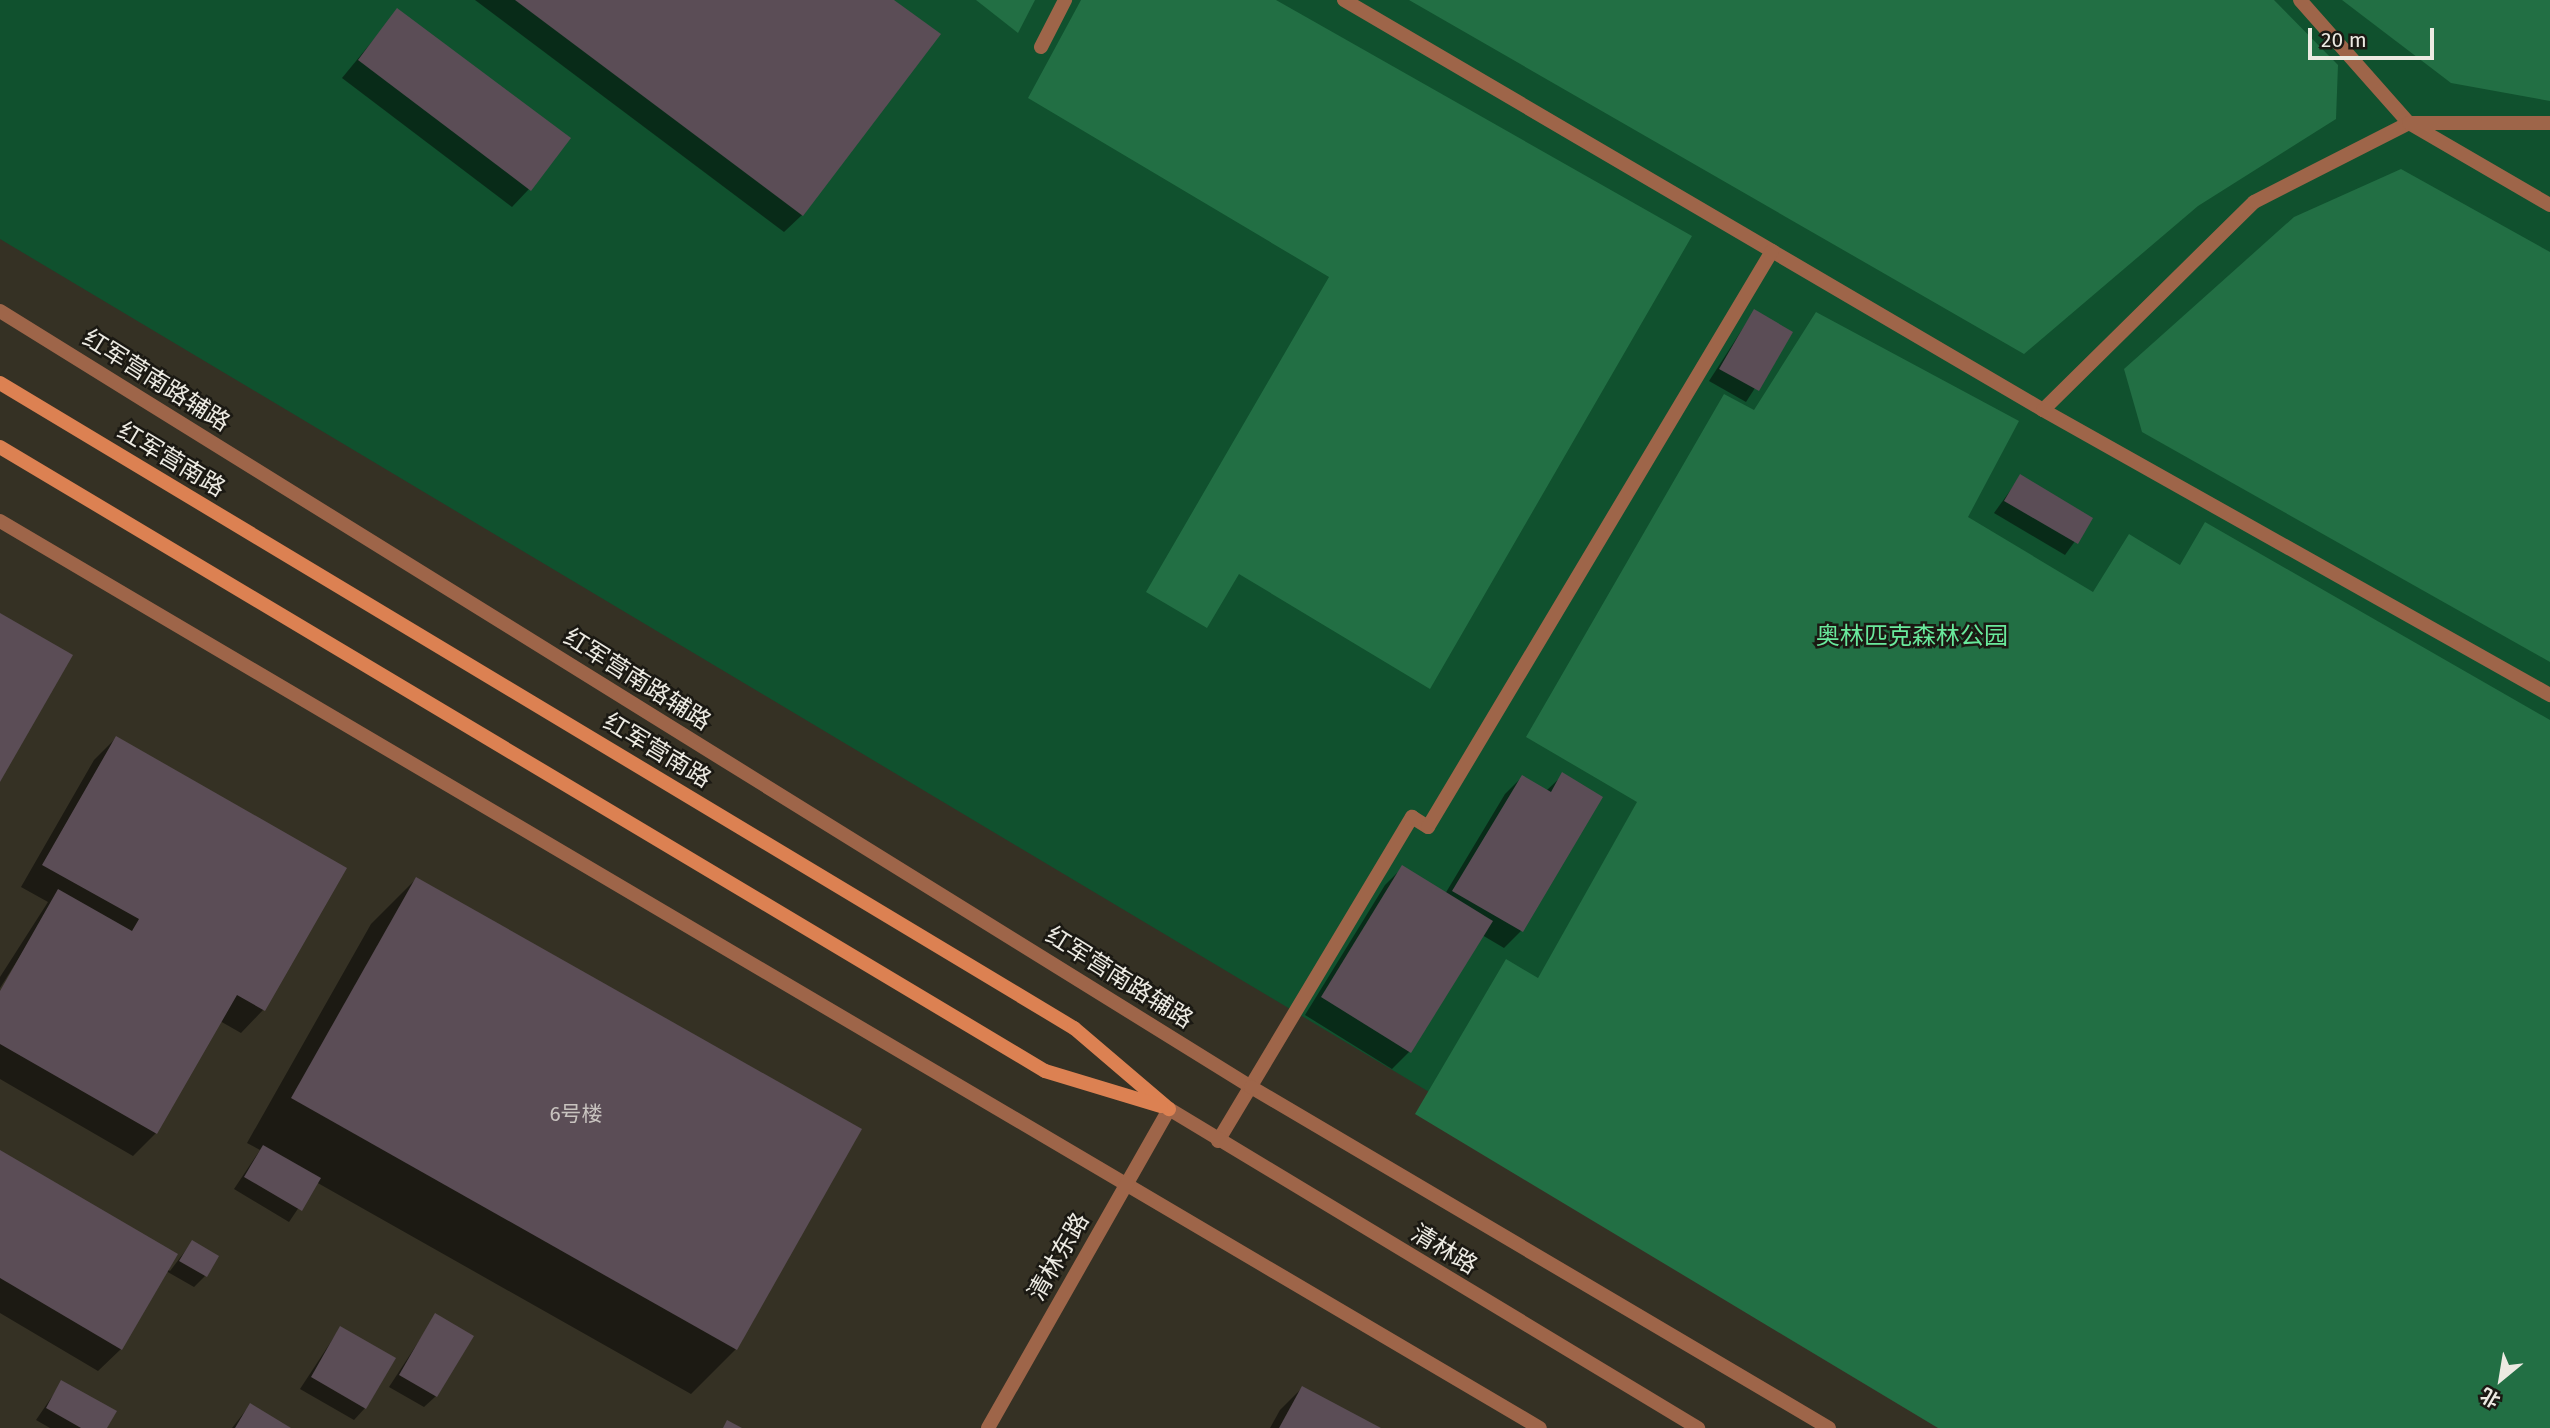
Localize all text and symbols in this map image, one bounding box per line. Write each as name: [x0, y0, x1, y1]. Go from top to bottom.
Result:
scale bar: [2312, 14, 2438, 58]
text: 20 m: [2321, 27, 2367, 53]
street label: 红军营南路辅路: [77, 324, 235, 438]
street label: 红军营南路: [112, 417, 230, 503]
street label: 红军营南路辅路: [558, 623, 716, 737]
park label: 奥林匹克森林公园: [1816, 623, 2008, 651]
street label: 红军营南路: [598, 708, 716, 794]
street label: 红军营南路辅路: [1040, 921, 1198, 1035]
house number: 6号楼: [549, 1101, 603, 1127]
street label: 清林东路: [1023, 1208, 1095, 1306]
street label: 清林路: [1406, 1219, 1482, 1281]
north arrow: [2466, 1344, 2536, 1414]
text: 北: [2476, 1383, 2504, 1412]

